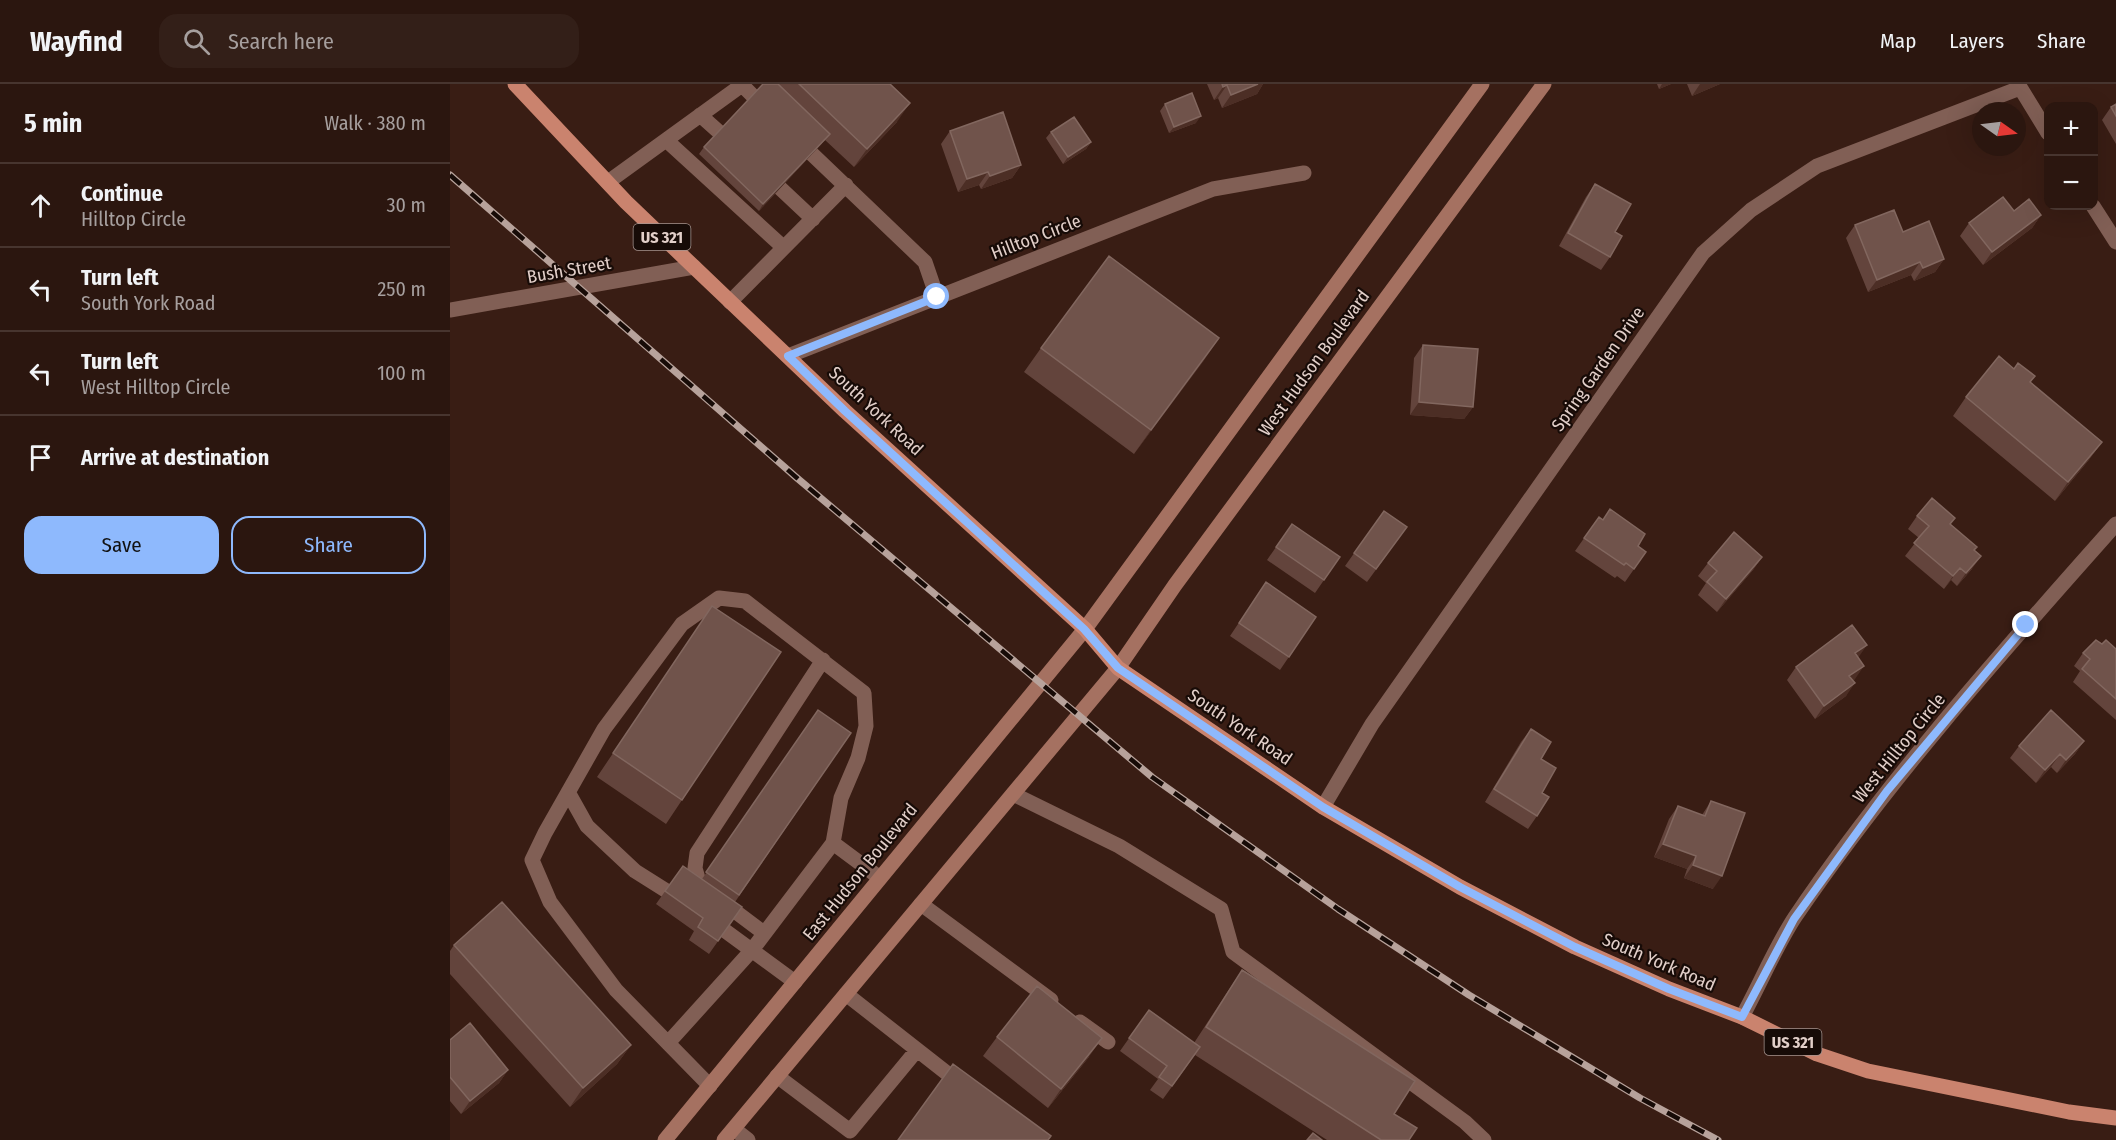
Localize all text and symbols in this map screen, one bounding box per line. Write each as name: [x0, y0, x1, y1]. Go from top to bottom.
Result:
search box: [159, 14, 579, 68]
text: Wayfind: [30, 25, 123, 58]
icon: search: [180, 25, 213, 58]
text: Search here: [228, 28, 334, 55]
text: Map: [1880, 28, 1916, 54]
text: Layers: [1949, 28, 2004, 54]
text: Share: [2037, 28, 2086, 54]
north arrow: [1972, 102, 2026, 156]
map controls: [2044, 102, 2098, 210]
button: +: [2044, 102, 2098, 156]
text: 5 min: [24, 108, 82, 139]
text: Walk · 380 m: [324, 111, 426, 135]
button: −: [2044, 156, 2098, 210]
text: Continue: [81, 180, 163, 207]
icon: ahead: [24, 189, 57, 222]
text: 30 m: [386, 193, 426, 217]
text: Hilltop Circle: [81, 207, 186, 231]
street label: Hilltop Circle: [988, 210, 1084, 264]
road number: US 321: [634, 224, 690, 250]
street label: Bush Street: [525, 252, 613, 288]
text: Turn left: [81, 264, 159, 291]
icon: left: [24, 273, 57, 306]
text: 250 m: [378, 277, 426, 301]
route start: [923, 283, 949, 309]
street label: West Hudson Boulevard: [1254, 286, 1374, 440]
text: South York Road: [81, 291, 215, 315]
street label: Spring Garden Drive: [1547, 302, 1649, 435]
text: Turn left: [81, 348, 159, 375]
icon: left: [24, 357, 57, 390]
text: 100 m: [377, 361, 426, 385]
street label: South York Road: [824, 362, 928, 460]
text: West Hilltop Circle: [81, 375, 231, 399]
icon: arrive: [24, 441, 57, 474]
text: Arrive at destination: [81, 444, 269, 471]
button: Save: [24, 516, 219, 574]
button: Share: [231, 516, 426, 574]
route end: [2012, 611, 2038, 637]
street label: South York Road: [1184, 684, 1296, 770]
street label: West Hilltop Circle: [1848, 689, 1950, 807]
street label: East Hudson Boulevard: [798, 799, 922, 945]
street label: South York Road: [1599, 928, 1719, 996]
road number: US 321: [1764, 1029, 1822, 1055]

